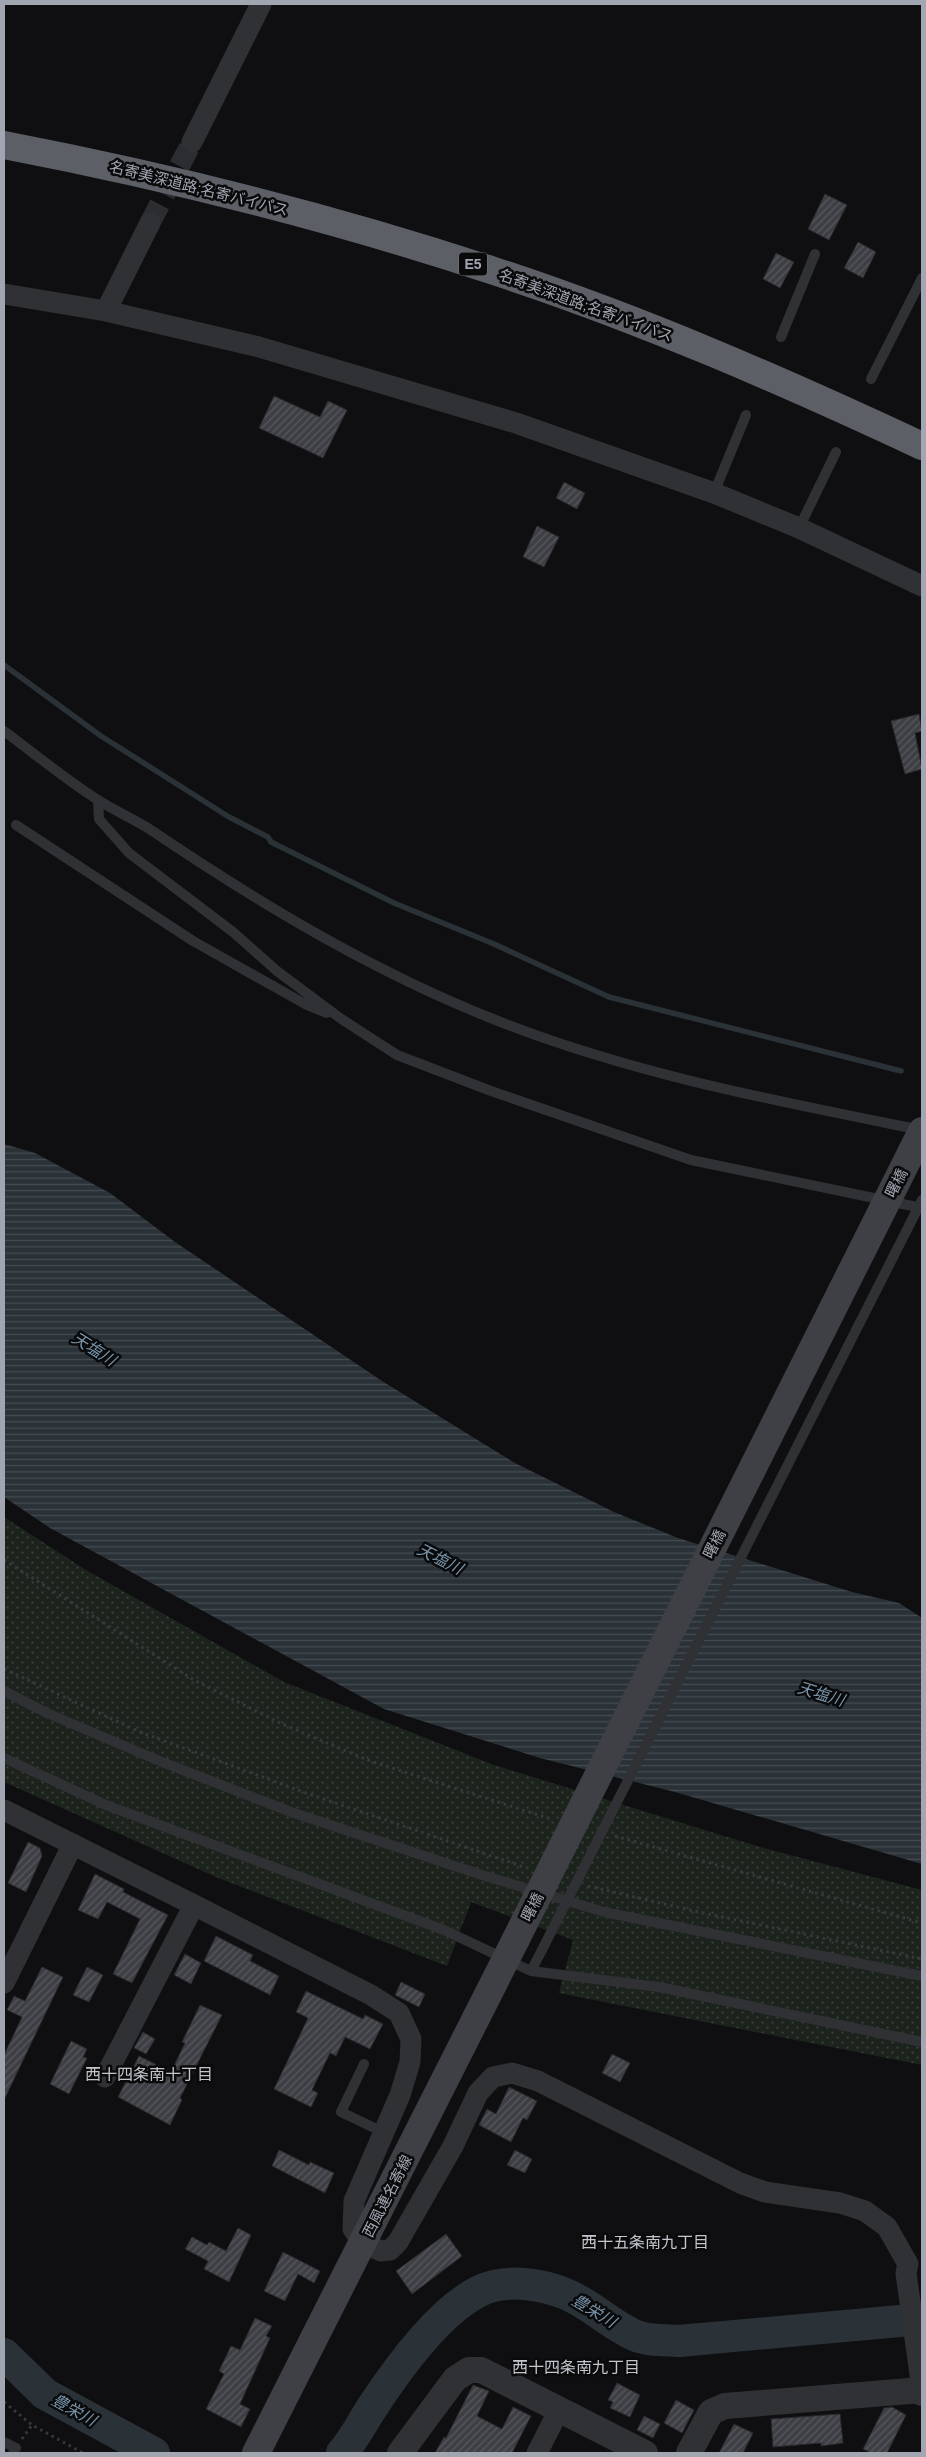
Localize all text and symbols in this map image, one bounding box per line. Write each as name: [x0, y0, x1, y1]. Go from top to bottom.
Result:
street label: 名寄美深道路;名寄バイパス: [108, 158, 290, 218]
road number: E5: [459, 252, 487, 276]
street label: 名寄美深道路;名寄バイパス: [497, 266, 675, 344]
street label: 曙橋: [882, 1166, 910, 1200]
water label: 天塩川: [69, 1329, 121, 1370]
street label: 曙橋: [700, 1527, 728, 1561]
water label: 天塩川: [415, 1541, 467, 1578]
water label: 天塩川: [796, 1679, 848, 1710]
street label: 曙橋: [518, 1890, 546, 1924]
district label: 西十四条南十丁目: [85, 2066, 213, 2083]
street label: 西風連名寄線: [359, 2152, 415, 2240]
district label: 西十五条南九丁目: [581, 2234, 709, 2251]
water label: 豊栄川: [569, 2291, 621, 2332]
district label: 西十四条南九丁目: [512, 2359, 640, 2376]
water label: 豊栄川: [49, 2391, 101, 2430]

